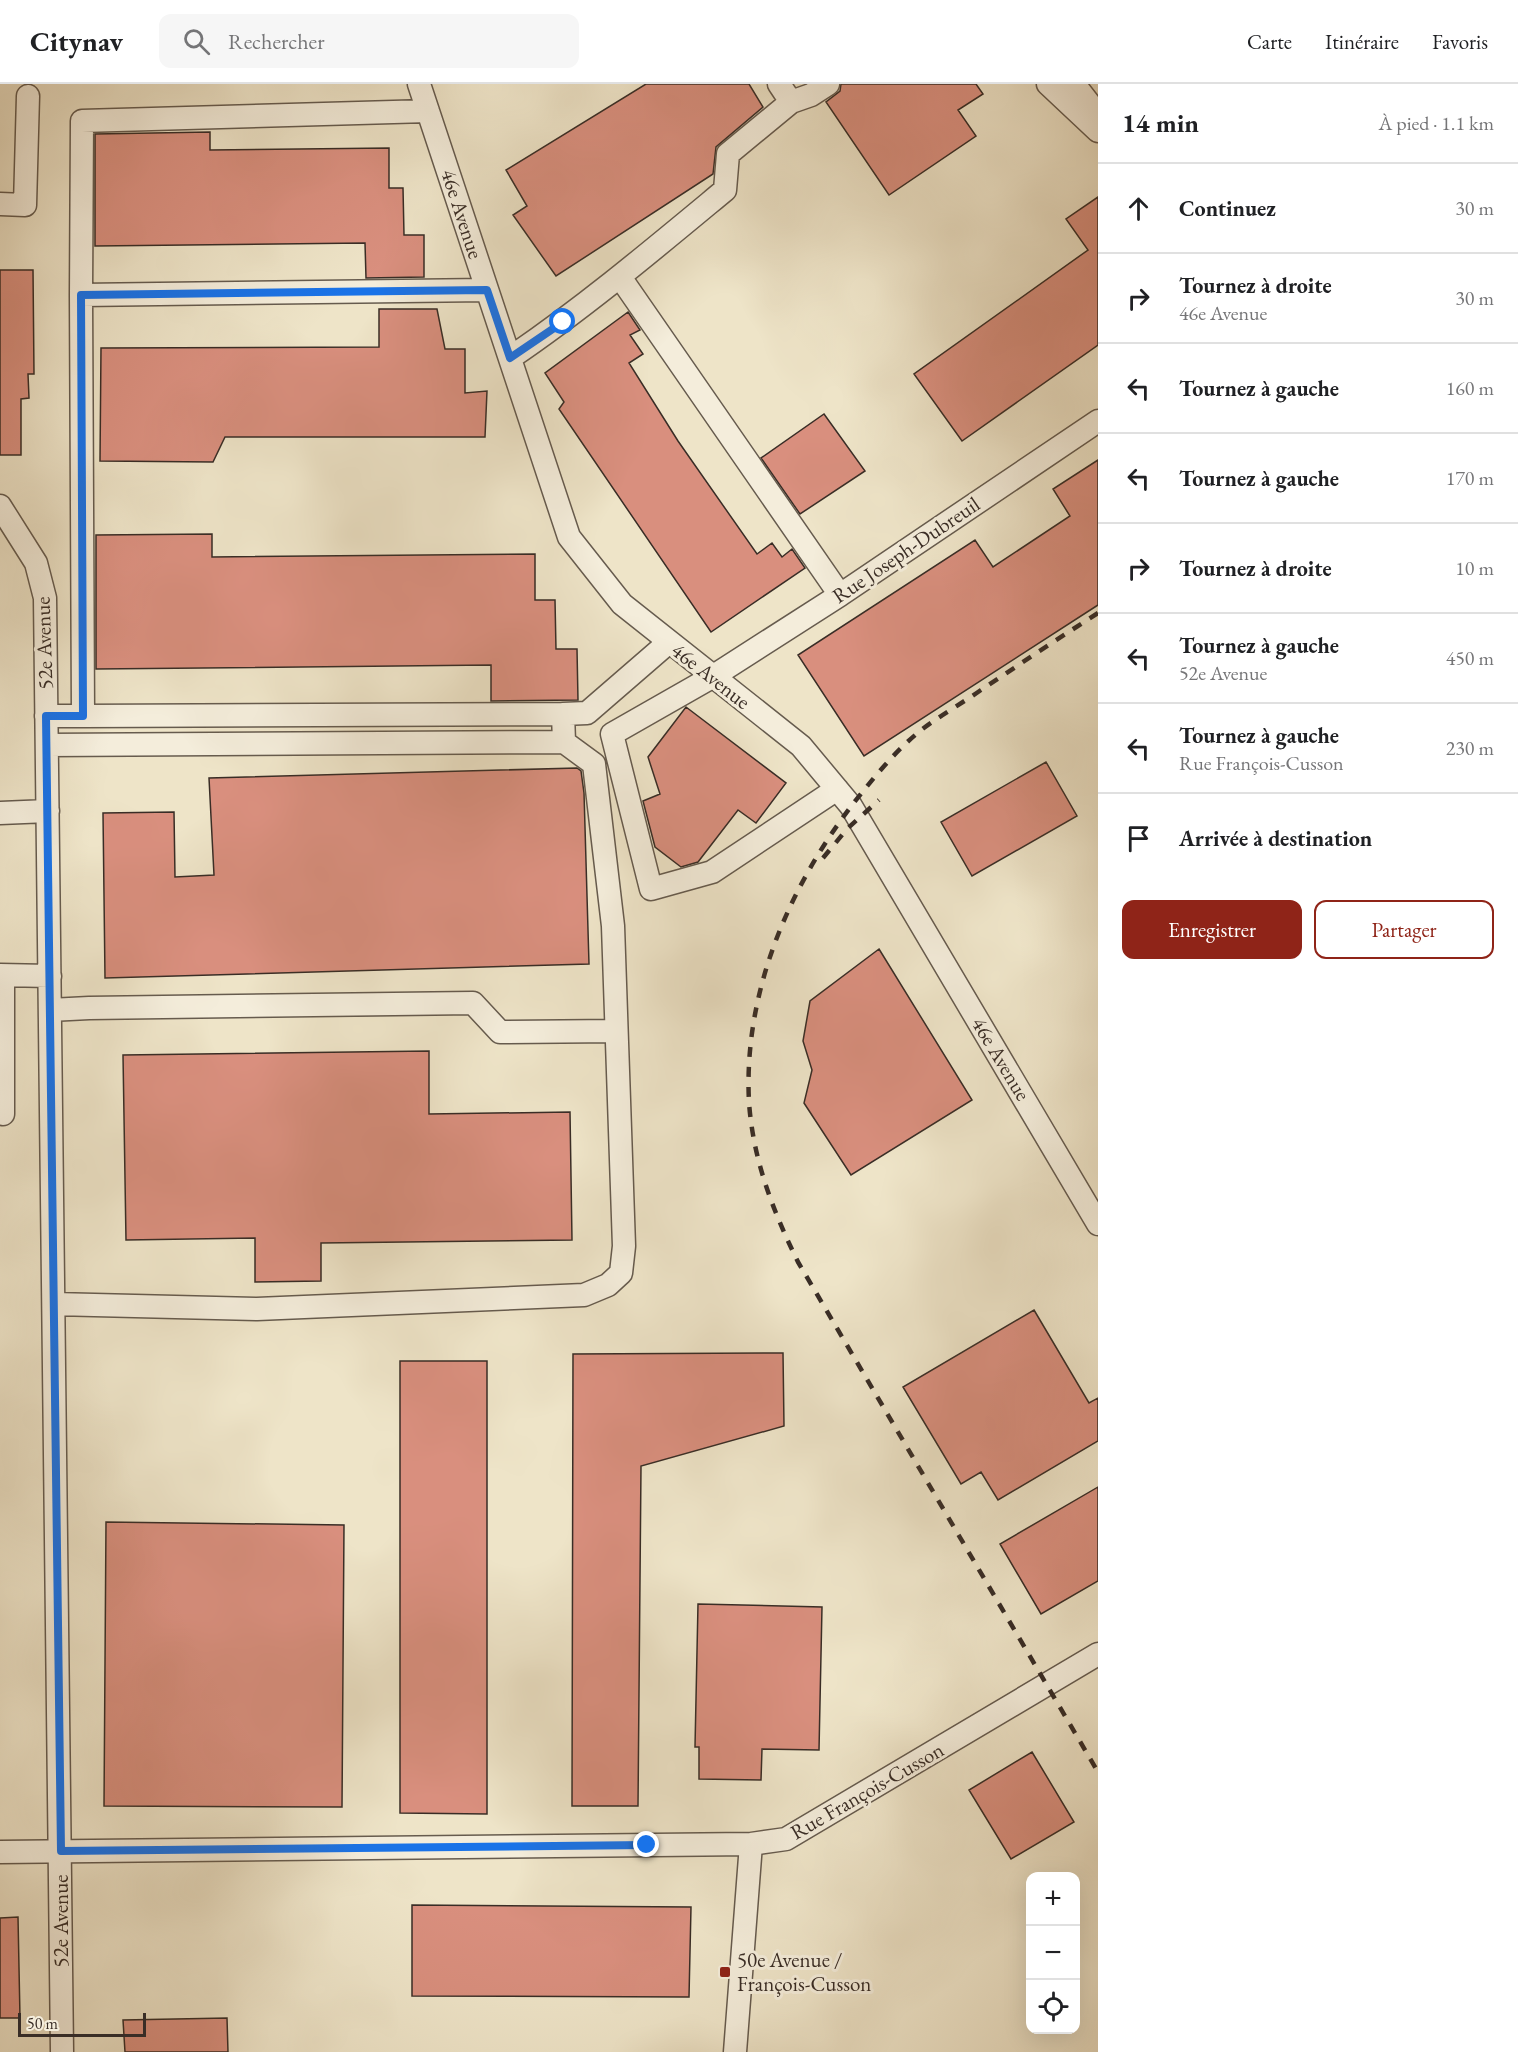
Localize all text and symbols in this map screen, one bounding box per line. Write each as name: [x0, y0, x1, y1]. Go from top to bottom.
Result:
search box: [159, 14, 579, 68]
text: Citynav: [30, 23, 123, 59]
icon: search: [180, 25, 213, 58]
text: Rechercher: [228, 27, 325, 56]
text: Carte: [1247, 28, 1292, 55]
text: Itinéraire: [1325, 28, 1399, 55]
text: Favoris: [1432, 28, 1488, 55]
text: 14 min: [1122, 106, 1199, 140]
text: À pied · 1.1 km: [1378, 110, 1494, 136]
street label: 46e Avenue: [435, 166, 490, 262]
icon: ahead: [1122, 192, 1155, 225]
text: Continuez: [1179, 194, 1276, 223]
text: 30 m: [1455, 195, 1494, 221]
text: Tournez à droite: [1179, 271, 1332, 300]
icon: right: [1122, 282, 1155, 315]
text: 30 m: [1455, 285, 1494, 311]
text: 46e Avenue: [1179, 300, 1267, 326]
route start: [549, 308, 575, 334]
icon: left: [1122, 372, 1155, 405]
text: Tournez à gauche: [1179, 374, 1339, 403]
text: 160 m: [1446, 375, 1494, 401]
icon: left: [1122, 462, 1155, 495]
text: Tournez à gauche: [1179, 464, 1339, 493]
text: 170 m: [1446, 465, 1494, 491]
street label: Rue Joseph-Dubreuil: [827, 490, 985, 609]
icon: right: [1122, 552, 1155, 585]
text: Tournez à droite: [1179, 554, 1332, 583]
text: 10 m: [1455, 555, 1494, 581]
street label: 52e Avenue: [28, 596, 59, 690]
text: Tournez à gauche: [1179, 631, 1339, 660]
street label: 46e Avenue: [666, 636, 756, 715]
icon: left: [1122, 642, 1155, 675]
text: 450 m: [1446, 645, 1494, 671]
text: 52e Avenue: [1179, 660, 1267, 686]
text: Tournez à gauche: [1179, 721, 1339, 750]
icon: left: [1122, 732, 1155, 765]
text: 230 m: [1446, 735, 1494, 761]
text: Rue François-Cusson: [1179, 750, 1344, 776]
icon: arrive: [1122, 822, 1155, 855]
text: Arrivée à destination: [1179, 824, 1372, 853]
button: Enregistrer: [1122, 900, 1302, 959]
button: Partager: [1314, 900, 1494, 959]
street label: 46e Avenue: [966, 1012, 1037, 1105]
street label: Rue François-Cusson: [785, 1736, 948, 1845]
route end: [633, 1831, 659, 1857]
map controls: [1026, 1872, 1080, 2034]
button: +: [1026, 1872, 1080, 1926]
street label: 52e Avenue: [47, 1875, 74, 1967]
button: −: [1026, 1926, 1080, 1980]
place label: 50e Avenue / François-Cusson: [737, 1946, 871, 1997]
marker: 50e Avenue / François-Cusson: [718, 1965, 732, 1979]
button: locate: [1026, 1980, 1080, 2034]
scale bar: [18, 2010, 146, 2038]
text: 50 m: [27, 2013, 58, 2034]

